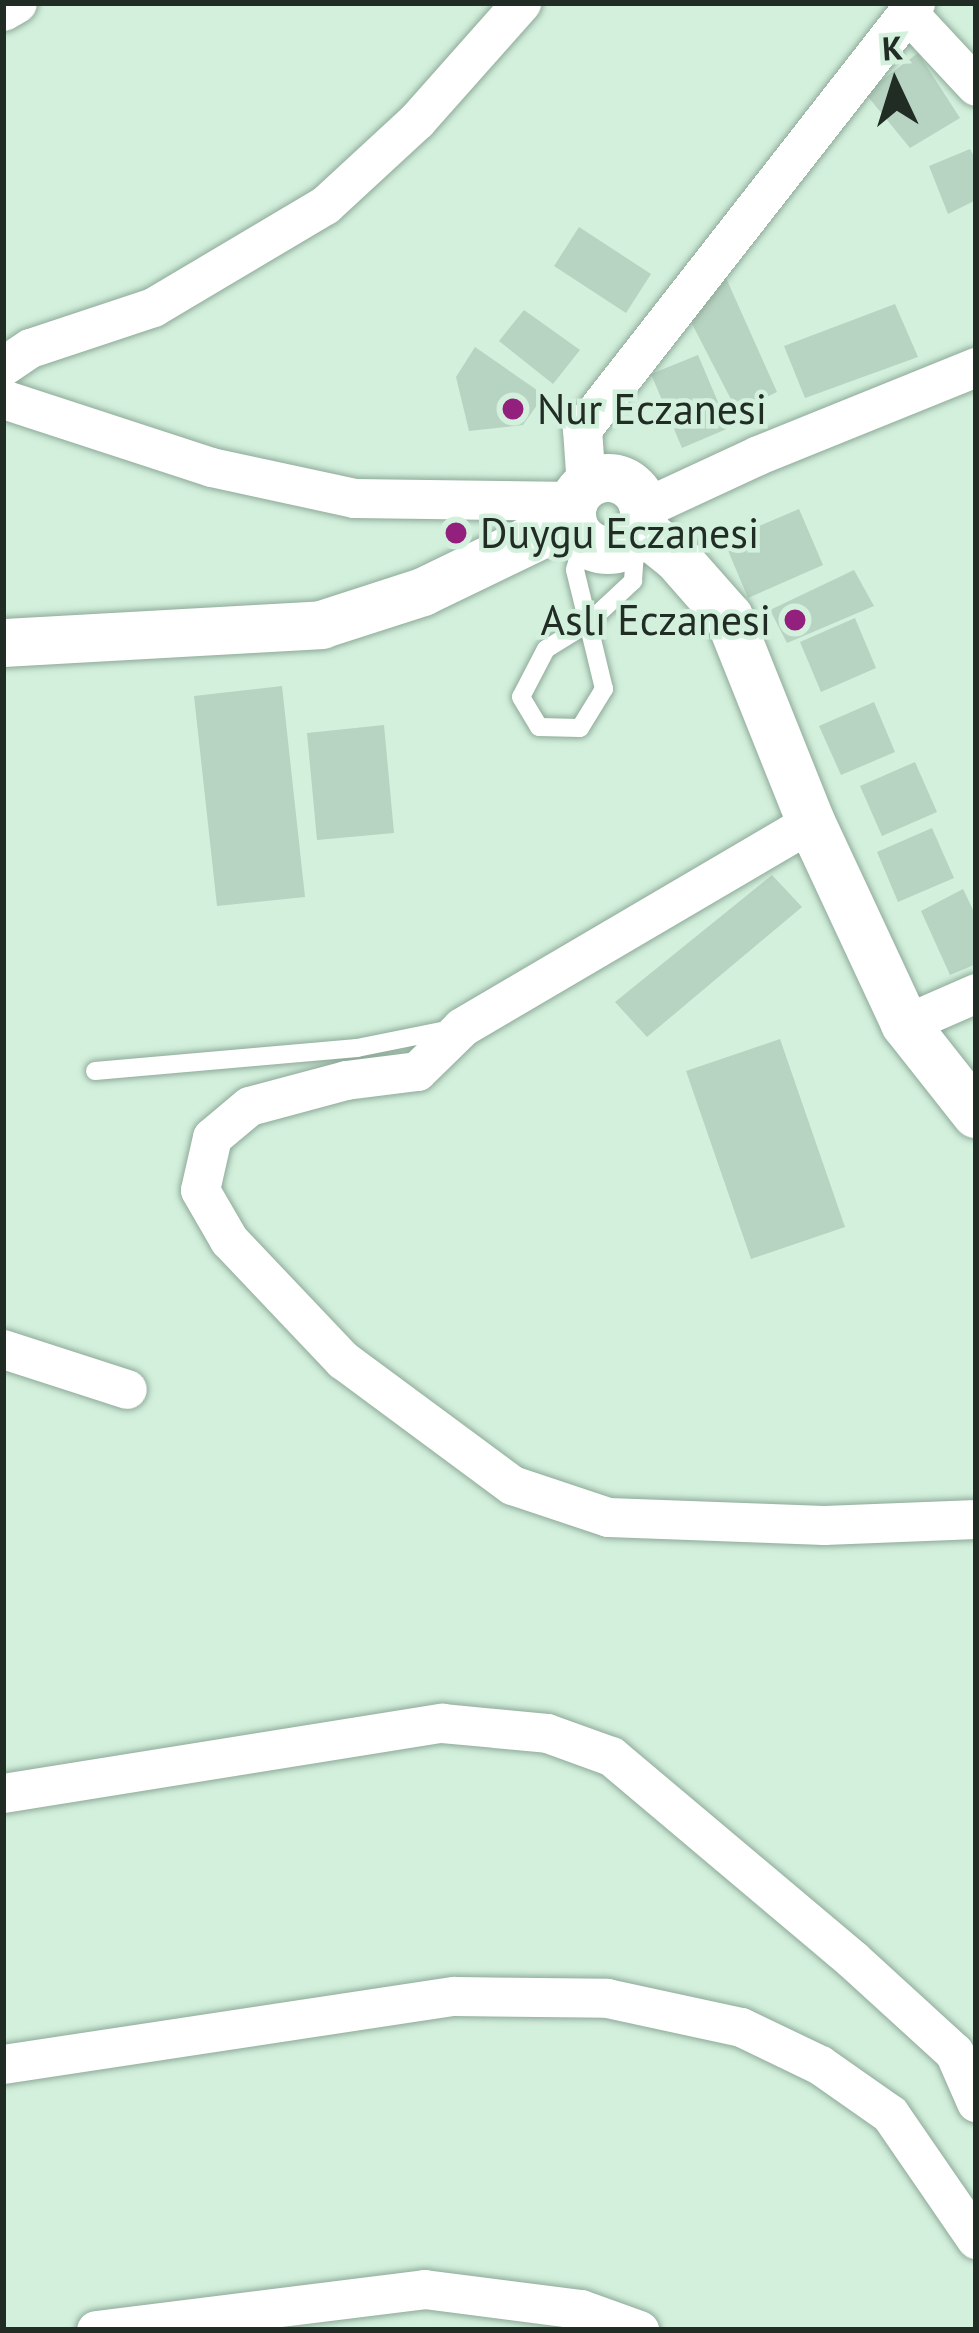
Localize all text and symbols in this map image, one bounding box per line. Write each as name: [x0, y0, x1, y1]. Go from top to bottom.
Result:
north arrow: [835, 24, 955, 144]
text: K: [881, 25, 904, 70]
place label: Nur Eczanesi: [537, 384, 767, 434]
marker: Nur Eczanesi: [500, 396, 526, 422]
place label: Duygu Eczanesi: [480, 508, 759, 558]
marker: Duygu Eczanesi: [443, 520, 469, 546]
place label: Aslı Eczanesi: [540, 595, 771, 645]
marker: Aslı Eczanesi: [782, 607, 808, 633]

